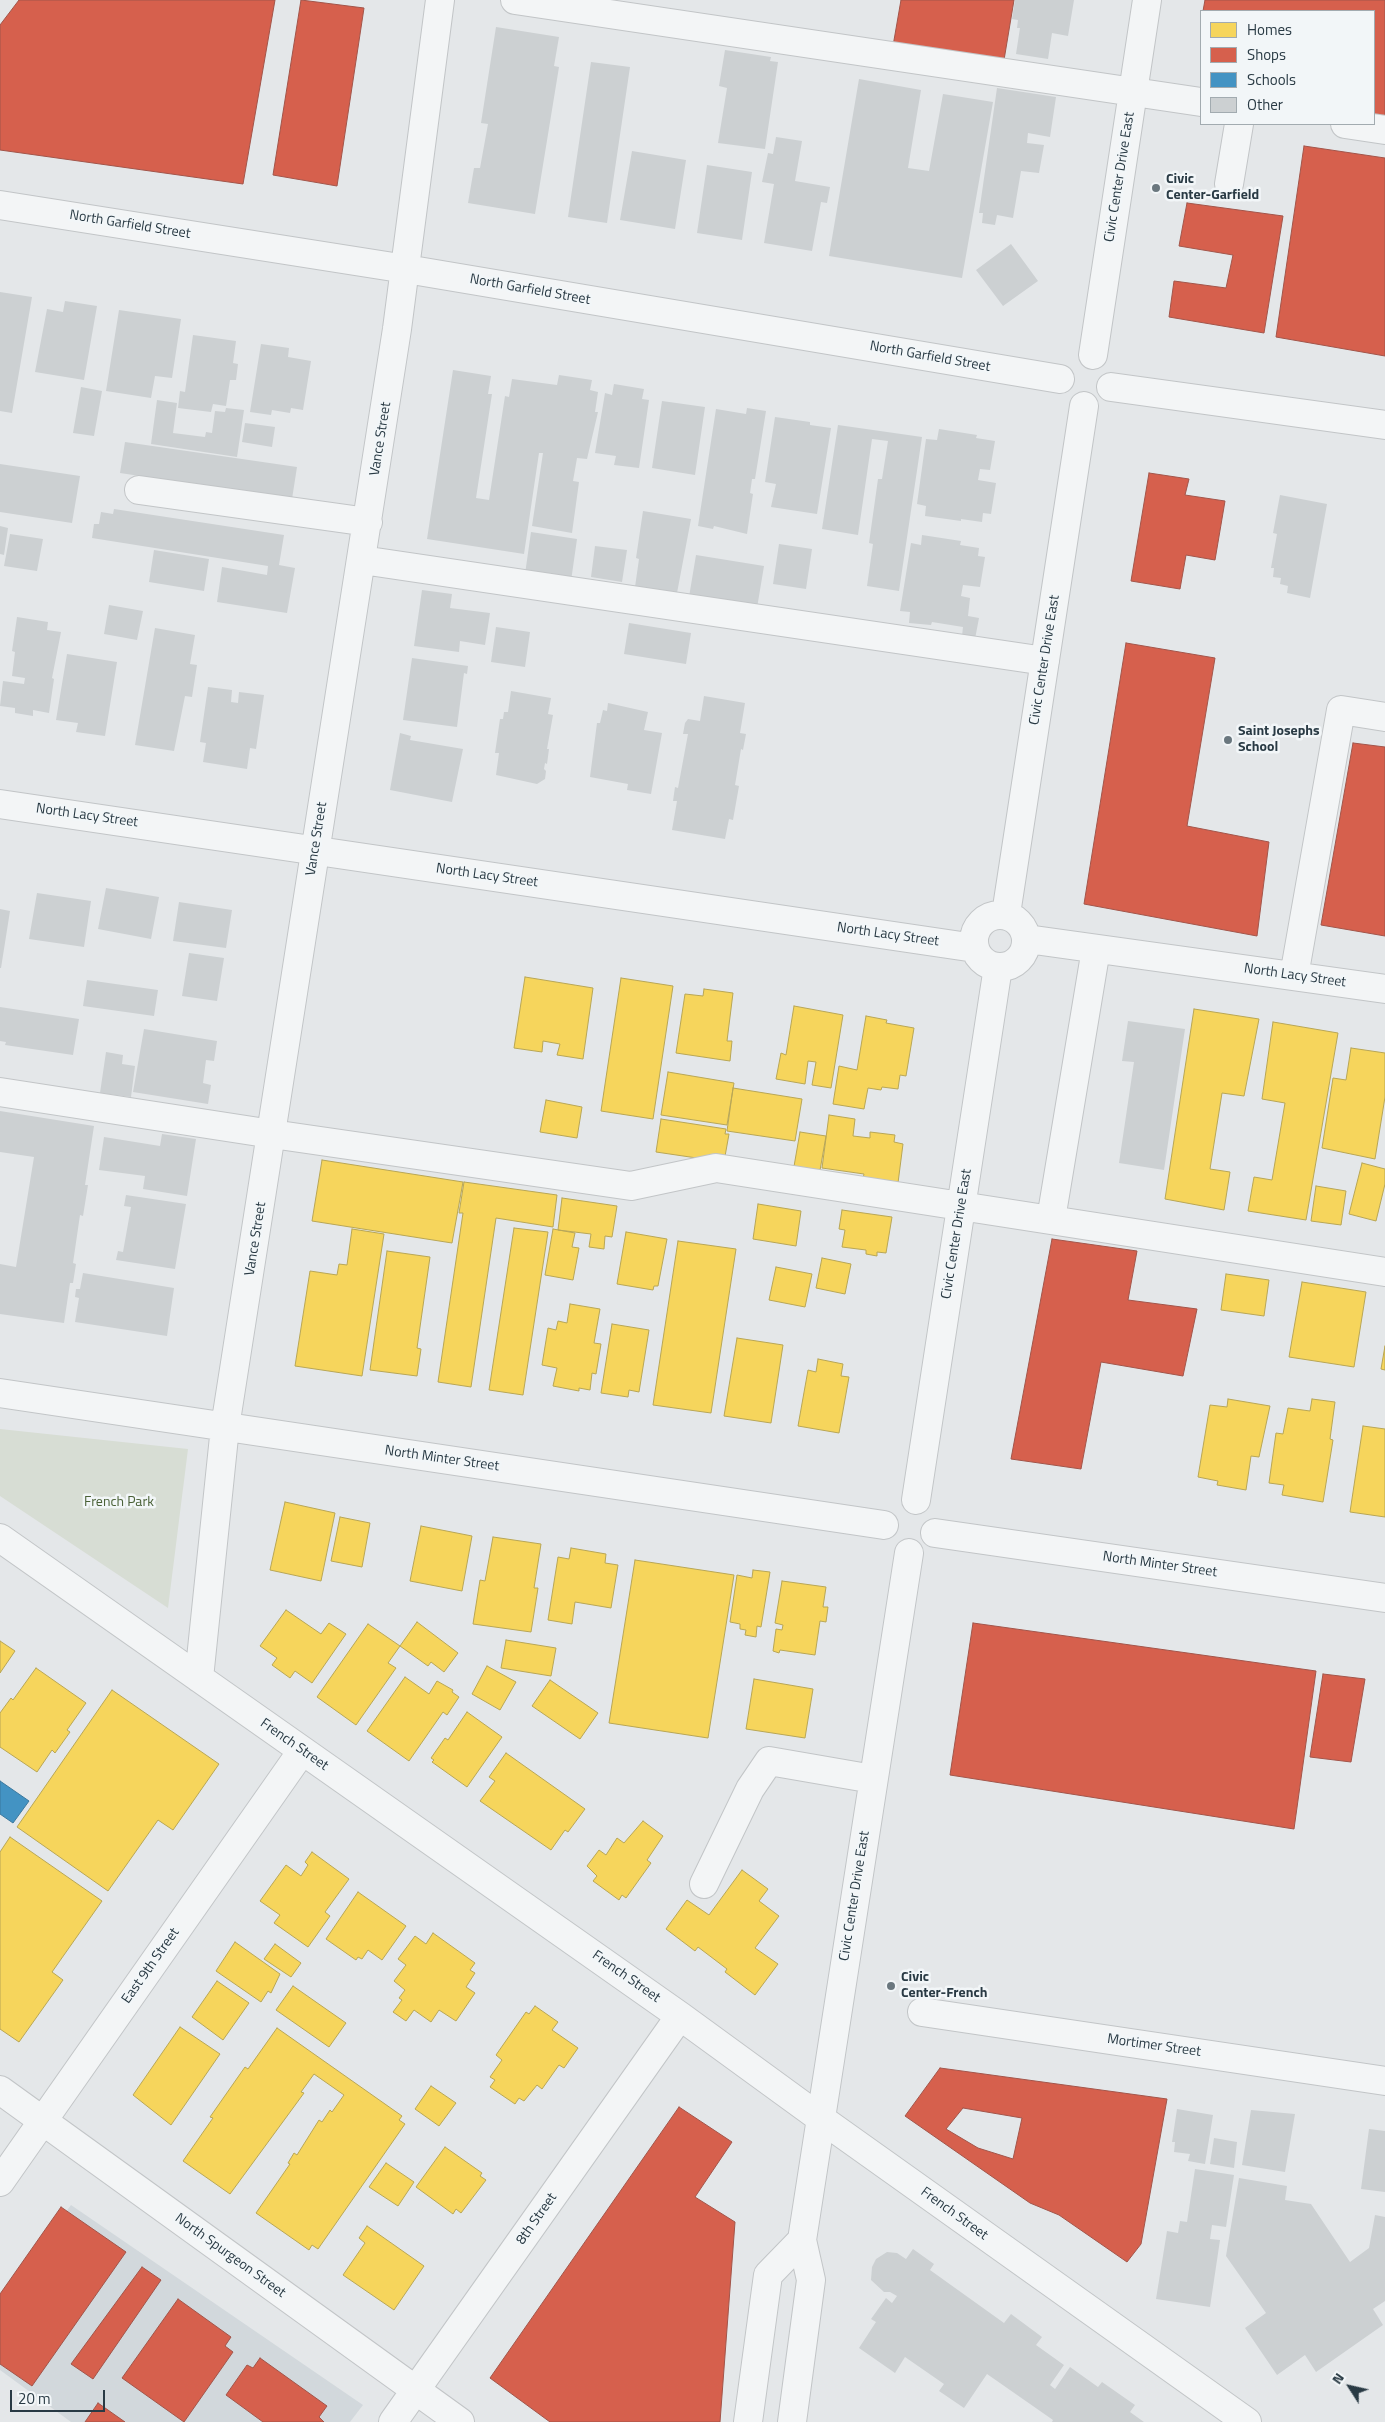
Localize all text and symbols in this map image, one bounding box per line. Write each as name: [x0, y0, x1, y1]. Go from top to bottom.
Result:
legend: [1200, 10, 1375, 125]
text: Homes: [1247, 18, 1292, 41]
text: Shops: [1247, 43, 1286, 66]
text: Schools: [1247, 68, 1296, 91]
text: Other: [1247, 93, 1283, 116]
street label: Civic Center Drive East: [1101, 111, 1139, 243]
place label: Civic Center-Garfield: [1166, 172, 1259, 204]
marker: Civic Center-Garfield: [1150, 182, 1162, 194]
street label: North Garfield Street: [68, 207, 192, 243]
street label: North Garfield Street: [468, 271, 592, 309]
street label: North Garfield Street: [868, 338, 992, 376]
street label: Vance Street: [367, 401, 395, 477]
street label: Civic Center Drive East: [1026, 594, 1064, 726]
place label: Saint Josephs School: [1238, 724, 1320, 756]
marker: Saint Josephs School: [1222, 734, 1234, 746]
street label: North Lacy Street: [35, 801, 139, 831]
street label: Vance Street: [303, 801, 331, 877]
street label: North Lacy Street: [435, 861, 539, 891]
street label: North Lacy Street: [836, 920, 940, 950]
street label: North Lacy Street: [1243, 961, 1347, 991]
street label: Civic Center Drive East: [938, 1168, 976, 1300]
street label: Vance Street: [242, 1201, 270, 1277]
street label: North Minter Street: [384, 1443, 500, 1475]
park label: French Park: [84, 1495, 154, 1511]
street label: North Minter Street: [1102, 1549, 1218, 1581]
street label: French Street: [257, 1715, 331, 1775]
street label: Civic Center Drive East: [836, 1830, 874, 1962]
street label: East 9th Street: [119, 1925, 183, 2007]
street label: French Street: [589, 1947, 663, 2007]
place label: Civic Center-French: [901, 1970, 987, 2002]
marker: Civic Center-French: [885, 1980, 897, 1992]
street label: Mortimer Street: [1106, 2031, 1202, 2061]
street label: French Street: [917, 2184, 991, 2244]
street label: 8th Street: [513, 2190, 561, 2248]
street label: North Spurgeon Street: [171, 2210, 289, 2302]
north arrow: [1325, 2362, 1375, 2412]
text: N: [1326, 2368, 1349, 2388]
scale bar: [12, 2380, 108, 2412]
text: 20 m: [18, 2387, 51, 2410]

